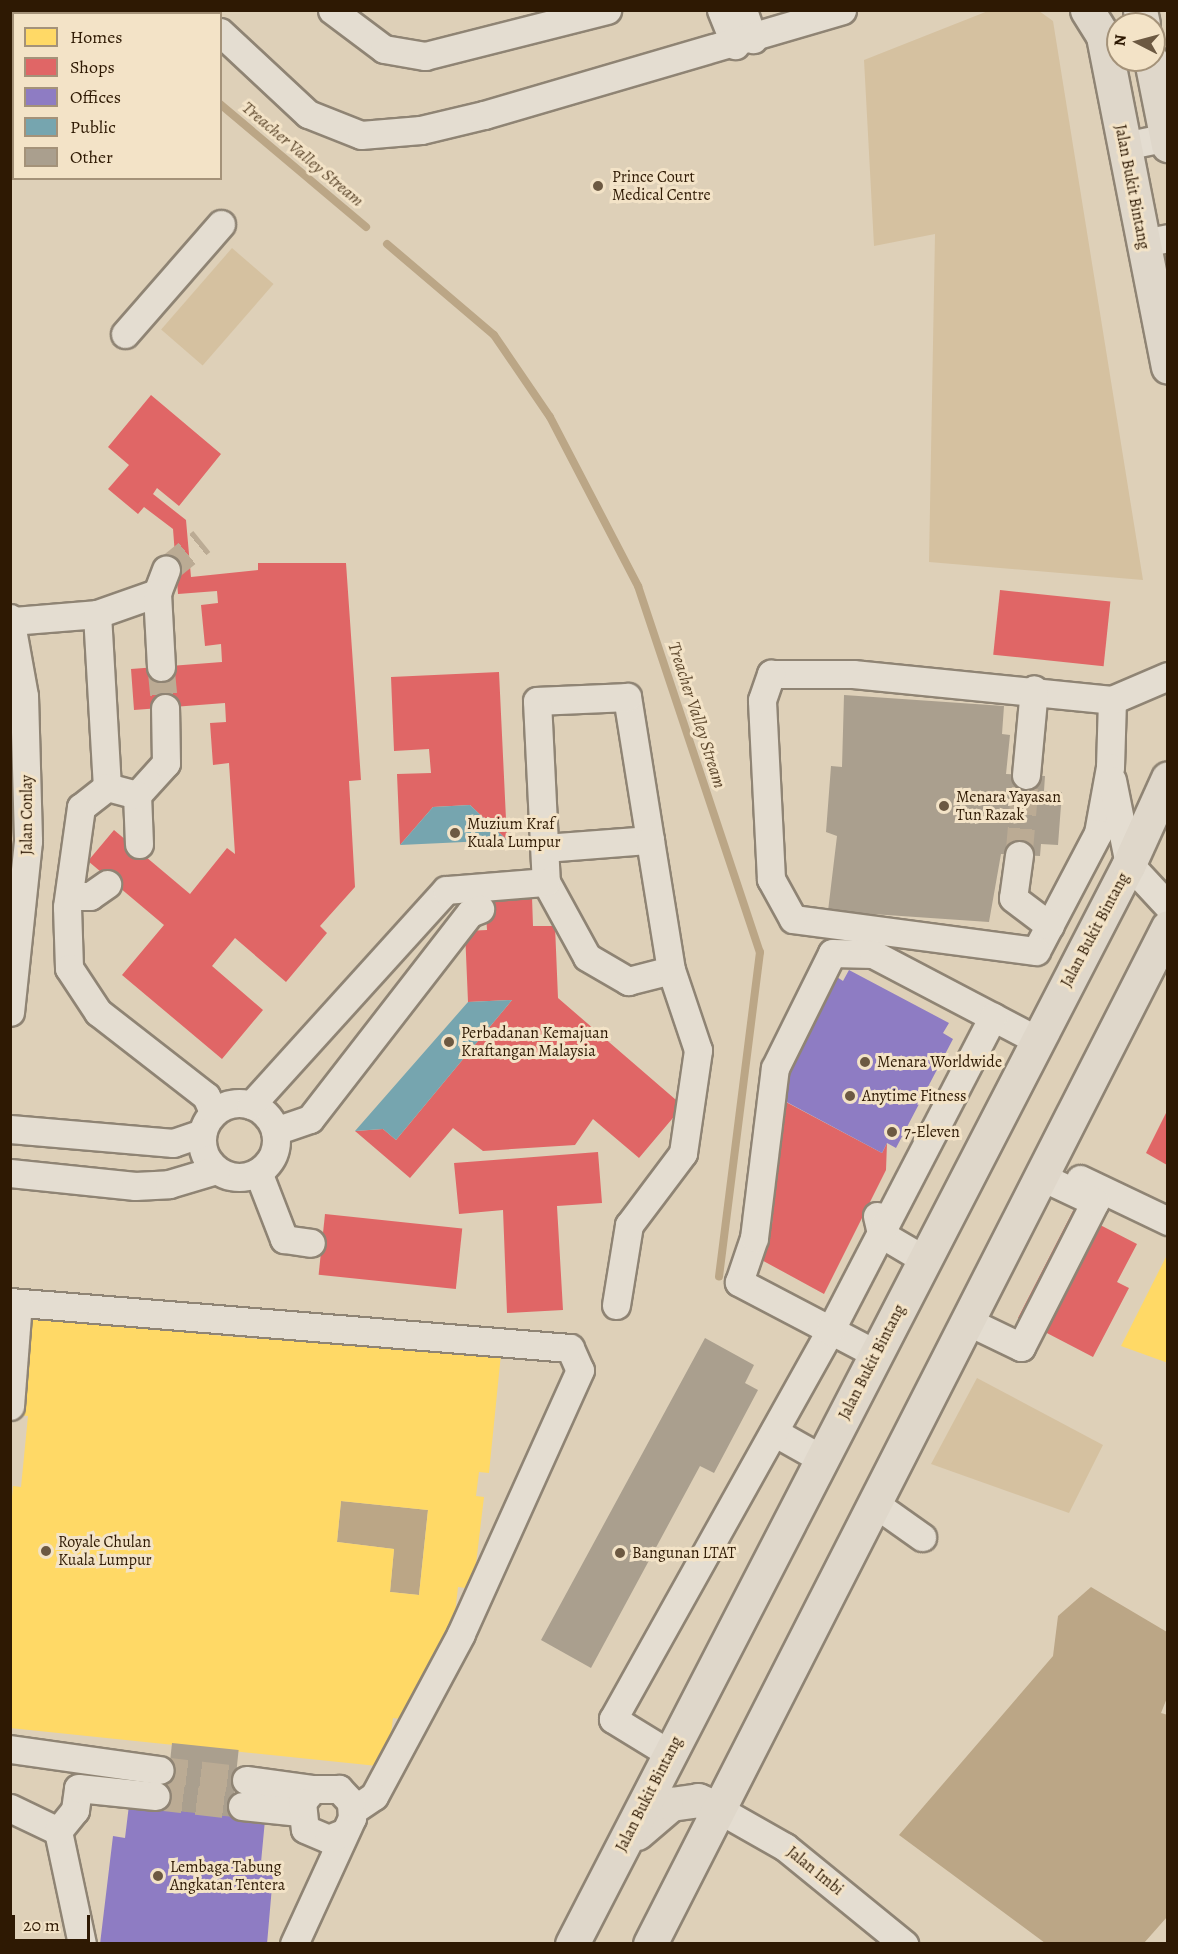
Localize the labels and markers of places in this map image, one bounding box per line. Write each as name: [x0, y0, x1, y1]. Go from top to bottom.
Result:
place label: Prince Court Medical Centre: [612, 167, 711, 205]
marker: Prince Court Medical Centre: [589, 177, 607, 195]
place label: Menara Yayasan Tun Razak: [956, 787, 1061, 825]
marker: Menara Yayasan Tun Razak: [937, 799, 951, 813]
place label: Muzium Kraf Kuala Lumpur: [467, 814, 561, 852]
marker: Muzium Kraf Kuala Lumpur: [448, 826, 462, 840]
place label: Perbadanan Kemajuan Kraftangan Malaysia: [461, 1023, 609, 1061]
marker: Perbadanan Kemajuan Kraftangan Malaysia: [442, 1035, 456, 1049]
place label: Menara Worldwide: [877, 1052, 1002, 1072]
marker: Menara Worldwide: [858, 1055, 872, 1069]
place label: Anytime Fitness: [862, 1086, 967, 1106]
marker: Anytime Fitness: [843, 1089, 857, 1103]
place label: 7-Eleven: [904, 1122, 960, 1142]
marker: 7-Eleven: [885, 1125, 899, 1139]
place label: Royale Chulan Kuala Lumpur: [58, 1532, 152, 1570]
place label: Bangunan LTAT: [632, 1543, 736, 1563]
marker: Royale Chulan Kuala Lumpur: [39, 1544, 53, 1558]
marker: Bangunan LTAT: [613, 1546, 627, 1560]
place label: Lembaga Tabung Angkatan Tentera: [170, 1857, 285, 1895]
marker: Lembaga Tabung Angkatan Tentera: [151, 1869, 165, 1883]

